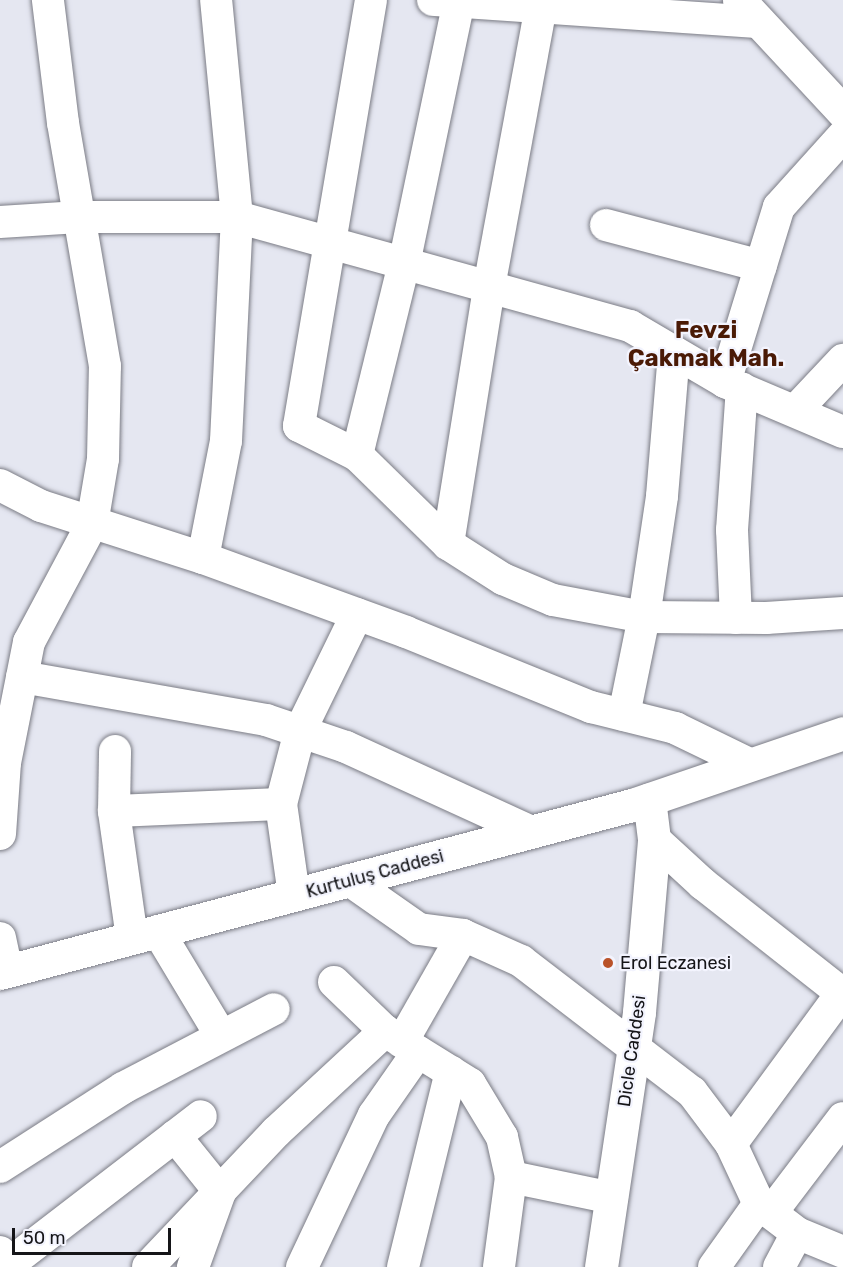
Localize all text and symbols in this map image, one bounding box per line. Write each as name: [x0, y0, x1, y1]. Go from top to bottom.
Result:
district label: Fevzi Çakmak Mah.: [628, 317, 784, 373]
street label: Kurtuluş Caddesi: [304, 845, 446, 903]
place label: Erol Eczanesi: [620, 952, 731, 974]
marker: Erol Eczanesi: [601, 956, 615, 970]
street label: Dicle Caddesi: [613, 994, 651, 1108]
scale bar: [15, 1216, 174, 1254]
text: 50 m: [23, 1227, 66, 1249]

